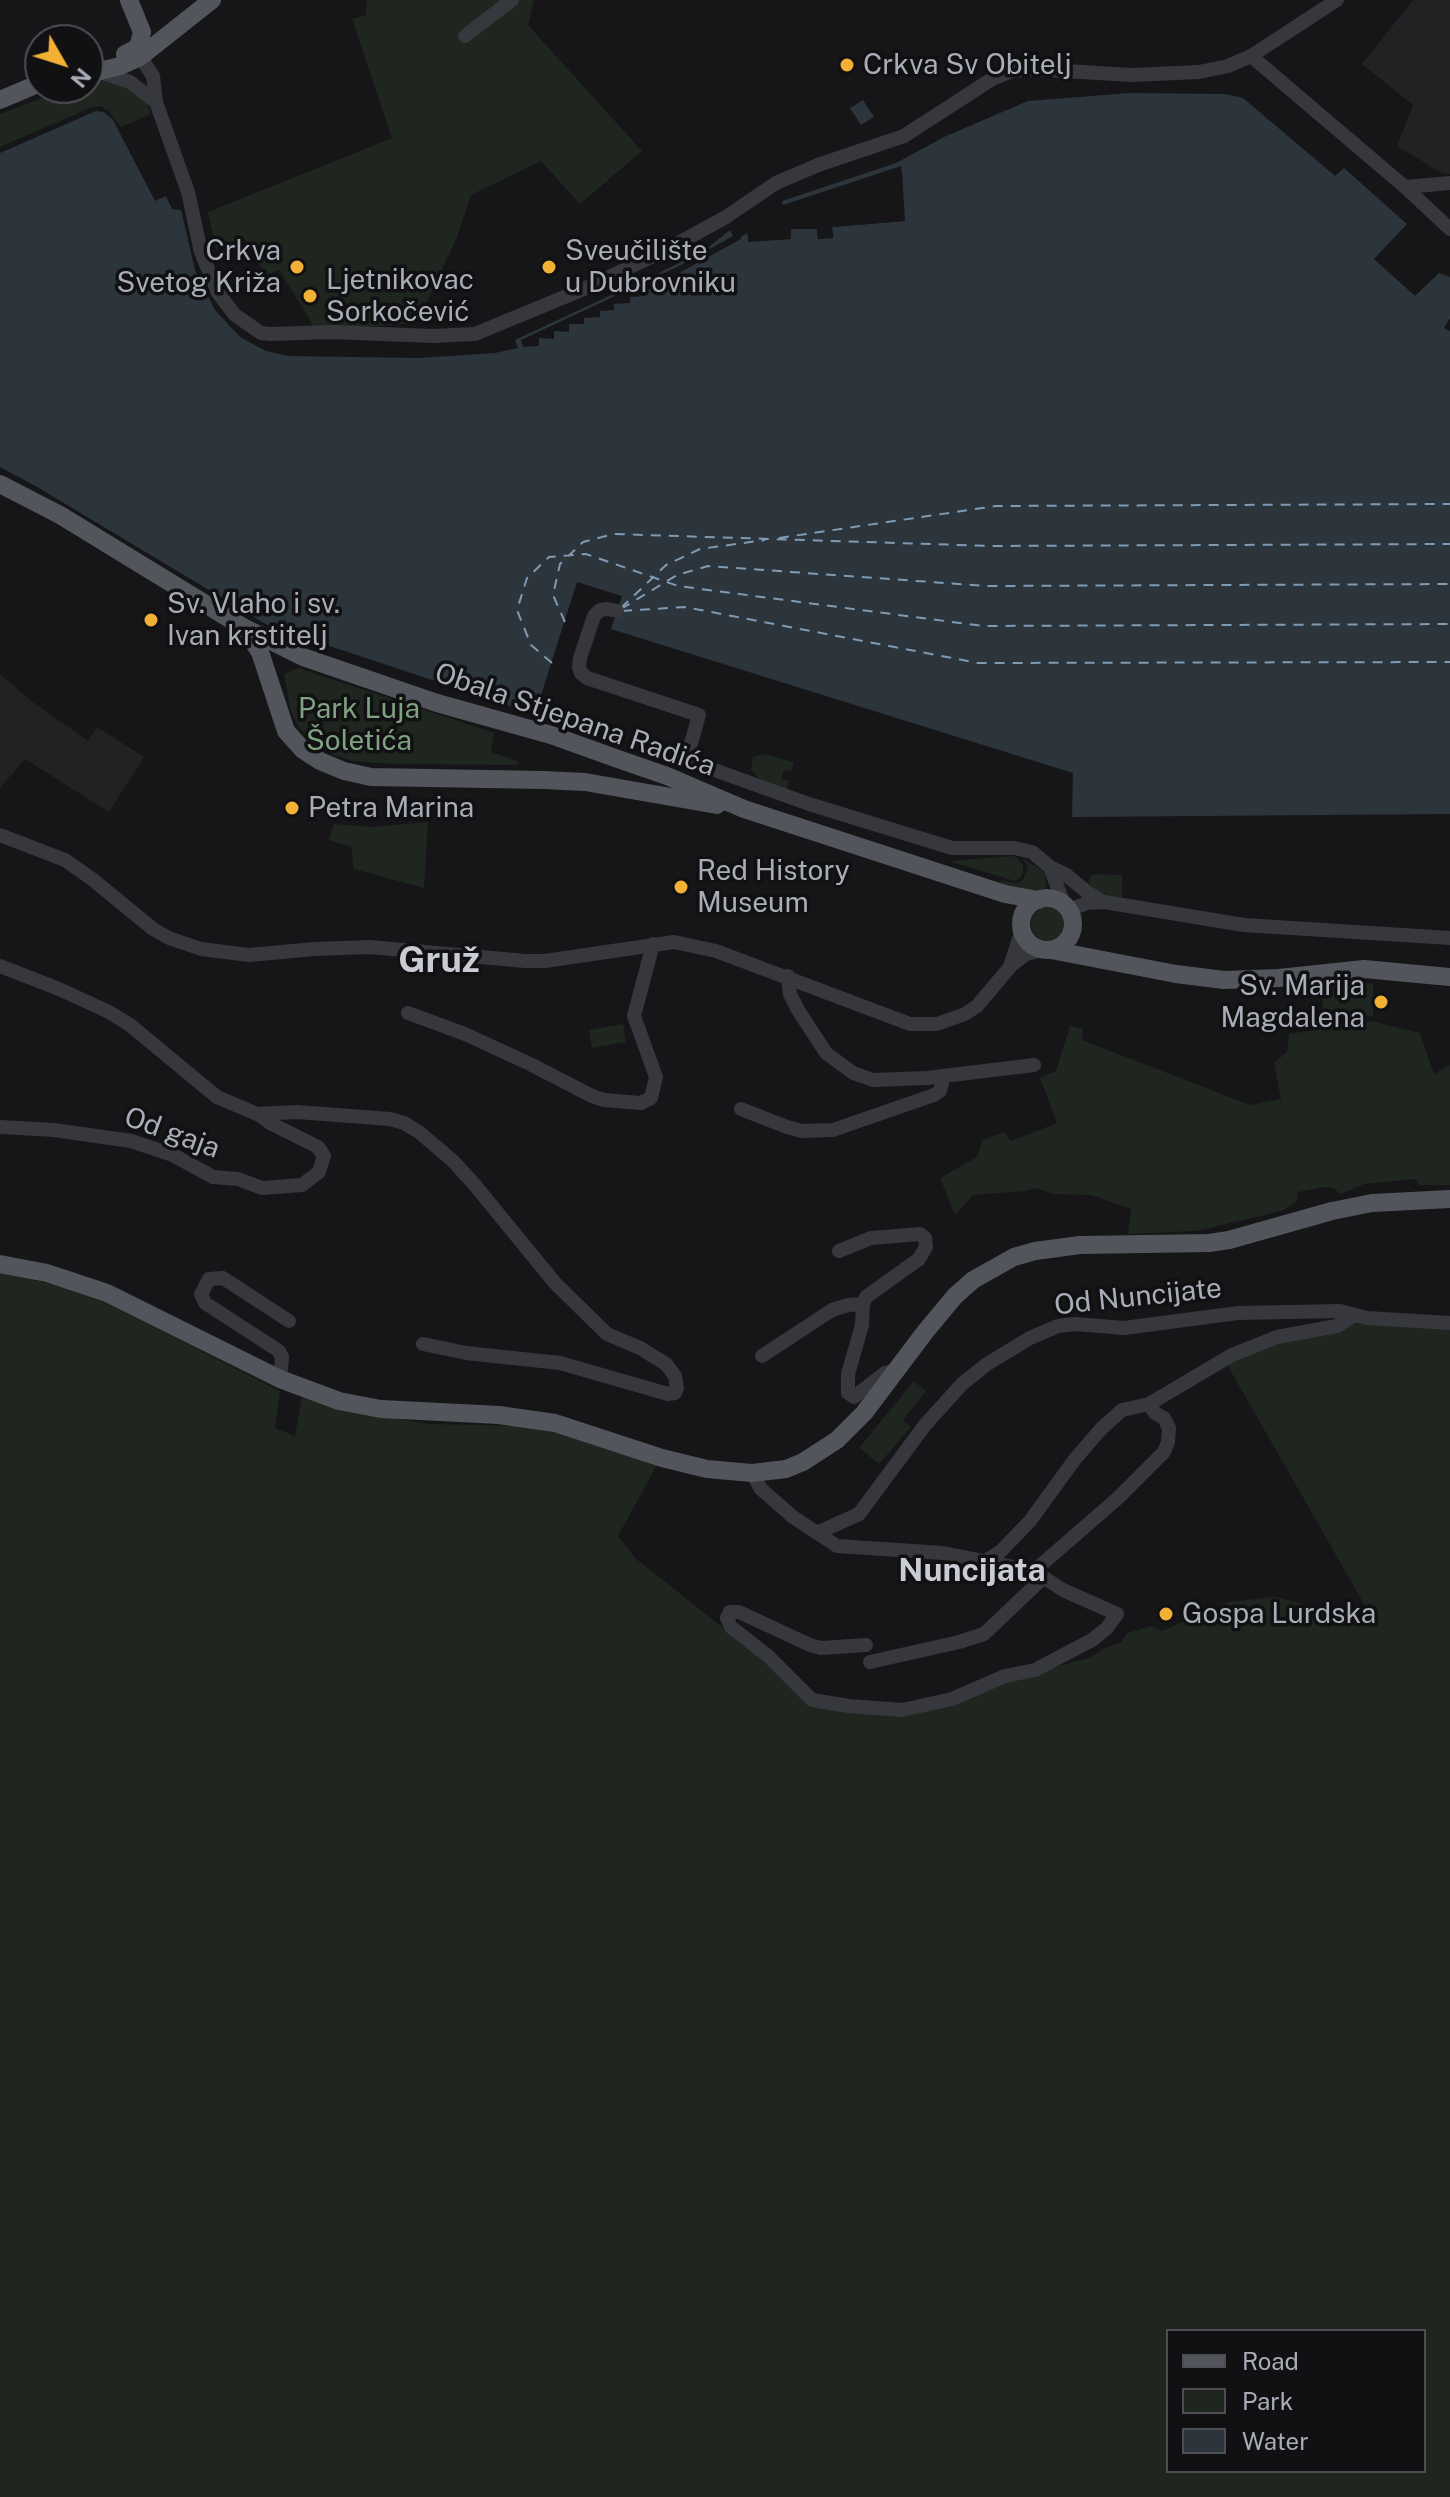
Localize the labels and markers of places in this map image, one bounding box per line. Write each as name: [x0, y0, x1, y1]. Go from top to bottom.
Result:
place label: Crkva Sv Obitelj: [863, 48, 1071, 82]
marker: Crkva Sv Obitelj: [838, 56, 856, 74]
place label: Crkva Svetog Križa: [116, 234, 281, 300]
place label: Sveučilište u Dubrovniku: [565, 234, 736, 300]
marker: Crkva Svetog Križa: [288, 258, 306, 276]
marker: Sveučilište u Dubrovniku: [540, 258, 558, 276]
place label: Ljetnikovac Sorkočević: [326, 263, 474, 329]
marker: Ljetnikovac Sorkočević: [301, 287, 319, 305]
place label: Sv. Vlaho i sv. Ivan krstitelj: [167, 587, 340, 653]
marker: Sv. Vlaho i sv. Ivan krstitelj: [142, 611, 160, 629]
place label: Petra Marina: [308, 791, 474, 825]
marker: Petra Marina: [283, 799, 301, 817]
place label: Red History Museum: [697, 854, 850, 920]
marker: Red History Museum: [672, 878, 690, 896]
place label: Sv. Marija Magdalena: [1220, 969, 1365, 1035]
marker: Sv. Marija Magdalena: [1372, 993, 1390, 1011]
place label: Gospa Lurdska: [1182, 1597, 1376, 1631]
marker: Gospa Lurdska: [1157, 1605, 1175, 1623]

